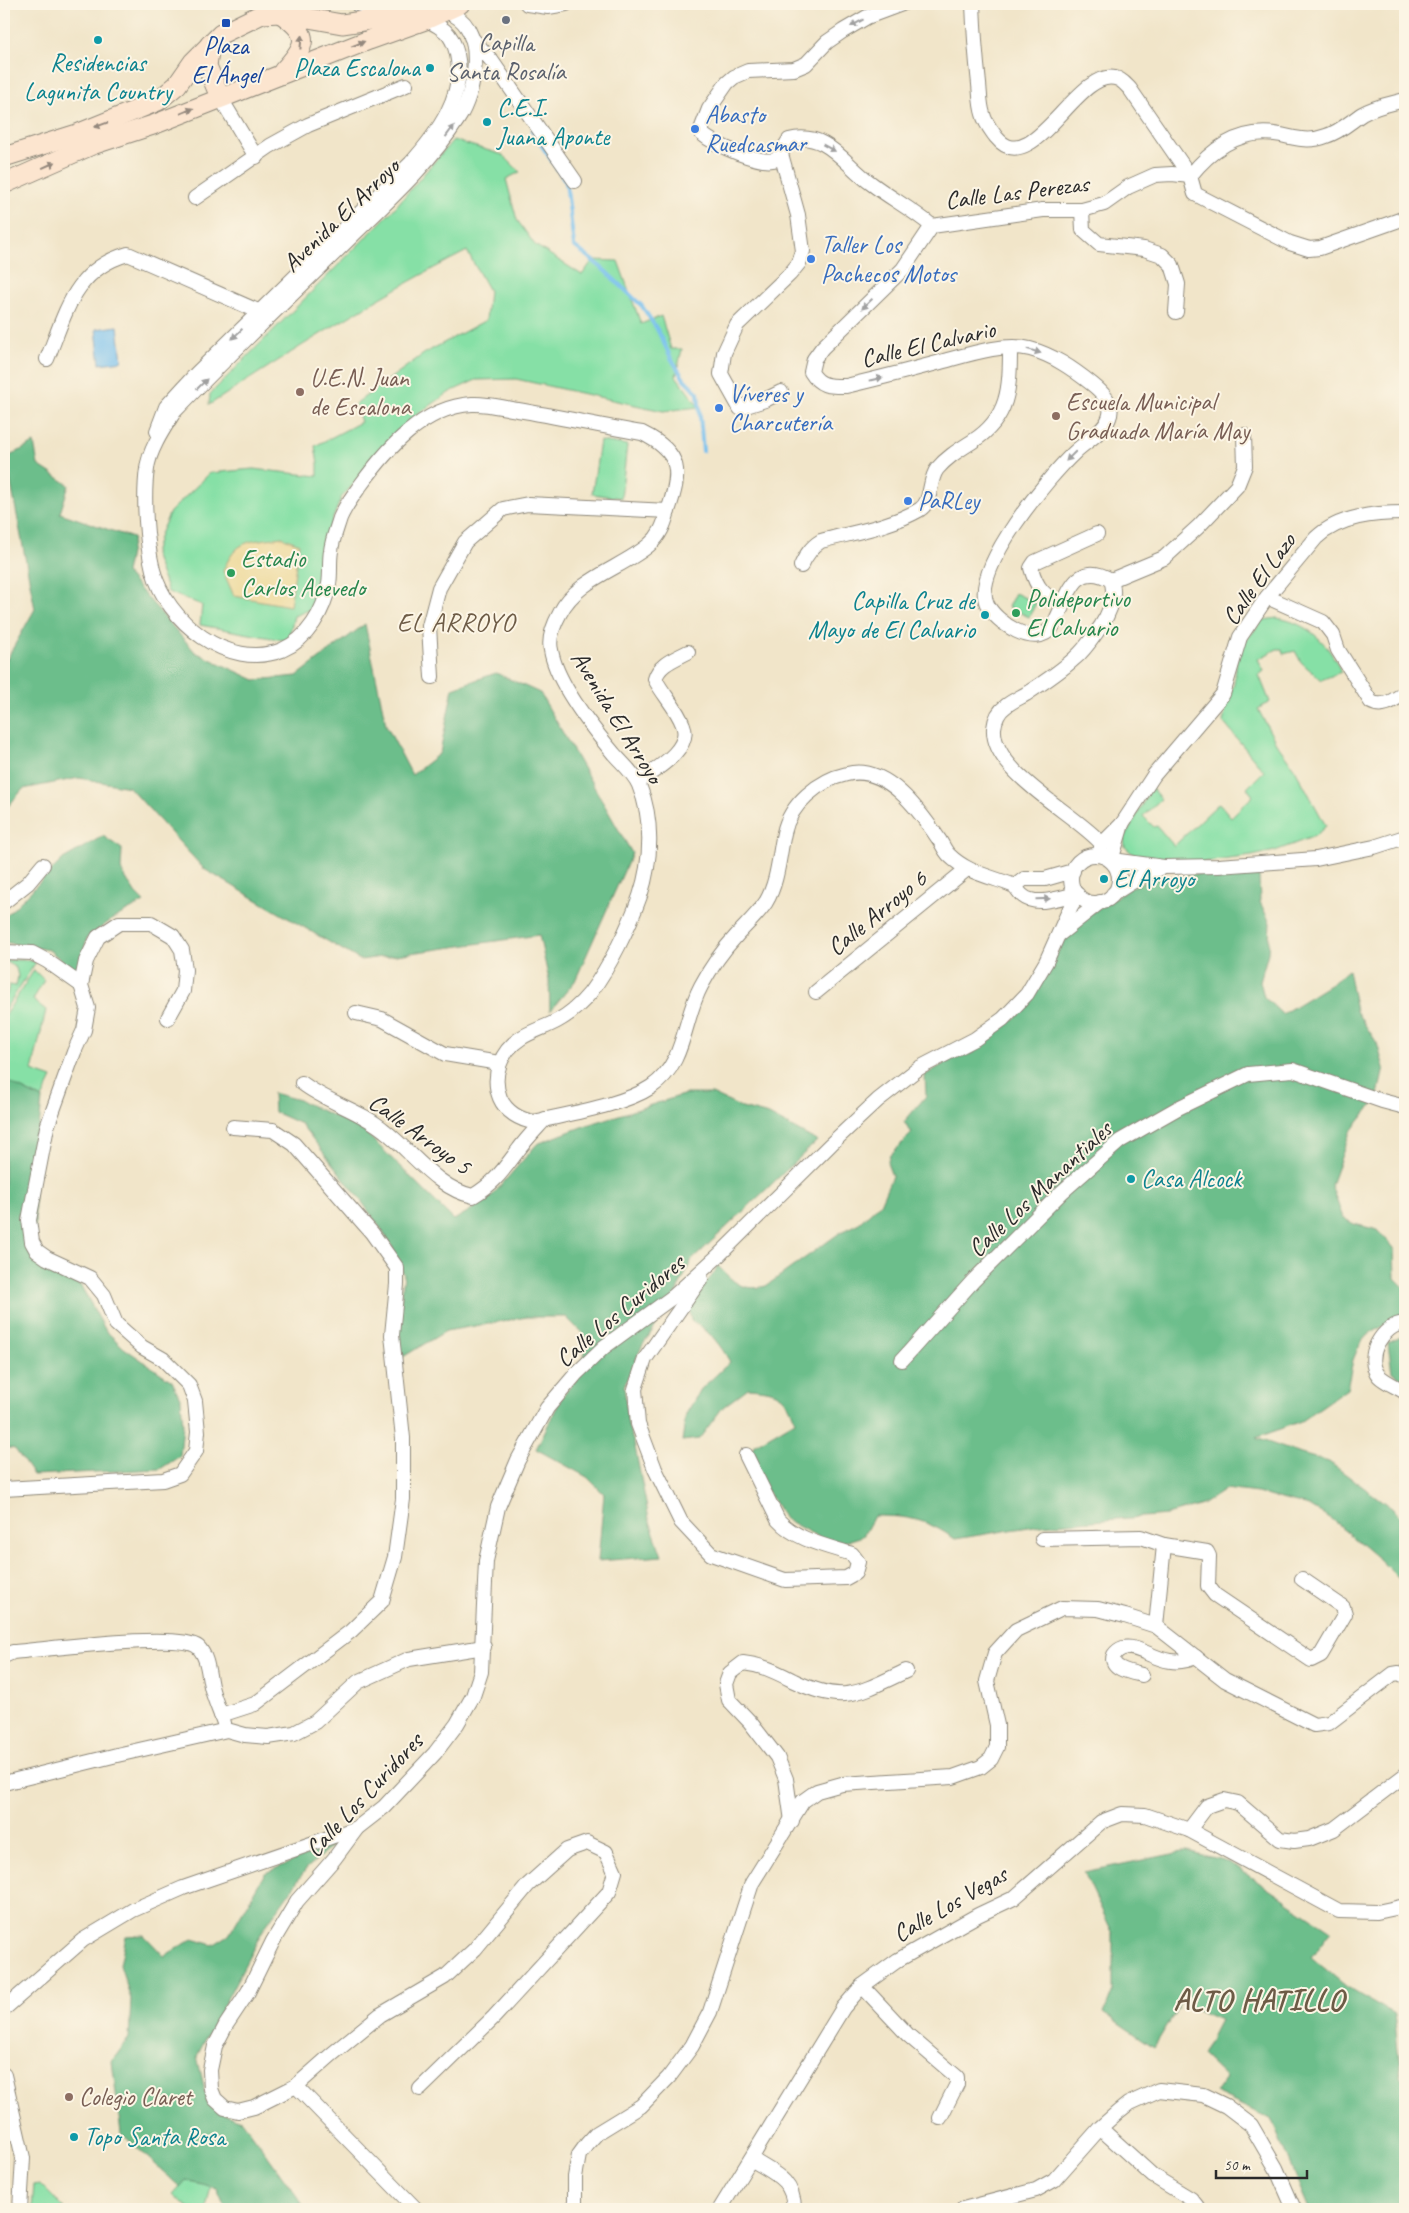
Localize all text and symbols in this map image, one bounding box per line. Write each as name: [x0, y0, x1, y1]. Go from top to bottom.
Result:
marker: Capilla Santa Rosalía: [500, 14, 512, 26]
marker: Plaza El Ángel: [220, 17, 232, 29]
one-way arrow: [851, 18, 864, 27]
place label: Capilla Santa Rosalía: [447, 27, 568, 88]
place label: Plaza El Ángel: [192, 30, 265, 91]
marker: Residencias Lagunita Country: [92, 34, 104, 46]
one-way arrow: [297, 34, 305, 50]
one-way arrow: [351, 39, 366, 47]
place label: Residencias Lagunita Country: [24, 47, 174, 108]
place label: Plaza Escalona: [294, 52, 422, 84]
marker: Plaza Escalona: [424, 62, 436, 74]
place label: C.E.I. Juana Aponte: [496, 92, 611, 153]
place label: Abasto Ruedcasmar: [705, 99, 808, 160]
one-way arrow: [180, 107, 195, 115]
marker: C.E.I. Juana Aponte: [481, 116, 493, 128]
one-way arrow: [93, 121, 108, 129]
marker: Abasto Ruedcasmar: [689, 123, 701, 135]
one-way arrow: [444, 124, 454, 137]
one-way arrow: [823, 143, 836, 152]
street label: Avenida El Arroyo: [276, 149, 409, 279]
one-way arrow: [42, 160, 56, 168]
street label: Calle Las Perezas: [943, 167, 1093, 217]
place label: Taller Los Pachecos Motos: [821, 229, 959, 290]
marker: Taller Los Pachecos Motos: [805, 253, 817, 265]
one-way arrow: [861, 298, 873, 310]
street label: Calle El Calvario: [858, 313, 999, 375]
one-way arrow: [231, 328, 243, 340]
one-way arrow: [1027, 348, 1042, 356]
place label: U.E.N. Juan de Escalona: [310, 362, 412, 423]
one-way arrow: [868, 375, 883, 383]
one-way arrow: [195, 378, 207, 390]
place label: Víveres y Charcutería: [729, 378, 834, 439]
marker: U.E.N. Juan de Escalona: [294, 386, 306, 398]
place label: Escuela Municipal Graduada María May: [1066, 386, 1252, 447]
marker: Víveres y Charcutería: [713, 402, 725, 414]
marker: Escuela Municipal Graduada María May: [1050, 410, 1062, 422]
one-way arrow: [1065, 450, 1077, 462]
place label: PaRLey: [918, 485, 982, 517]
marker: PaRLey: [902, 495, 914, 507]
street label: Calle El Lazo: [1215, 526, 1304, 631]
place label: Estadio Carlos Acevedo: [241, 543, 368, 604]
marker: Estadio Carlos Acevedo: [225, 567, 237, 579]
place label: Polideportivo El Calvario: [1026, 583, 1131, 644]
place label: Capilla Cruz de Mayo de El Calvario: [808, 585, 977, 646]
district label: EL ARROYO: [397, 606, 517, 639]
marker: Polideportivo El Calvario: [1010, 607, 1022, 619]
marker: Capilla Cruz de Mayo de El Calvario: [979, 609, 991, 621]
street label: Avenida El Arroyo: [563, 645, 672, 792]
street label: Calle Arroyo 6: [821, 863, 934, 963]
place label: El Arroyo: [1114, 863, 1197, 895]
marker: El Arroyo: [1098, 873, 1110, 885]
one-way arrow: [1036, 895, 1052, 903]
street label: Calle Arroyo 5: [362, 1086, 479, 1183]
street label: Calle Los Manantiales: [961, 1112, 1121, 1264]
place label: Casa Alcock: [1141, 1163, 1243, 1195]
marker: Casa Alcock: [1125, 1173, 1137, 1185]
street label: Calle Los Curidores: [549, 1246, 693, 1374]
street label: Calle Los Curidores: [298, 1724, 431, 1864]
street label: Calle Los Vegas: [887, 1857, 1015, 1950]
district label: ALTO HATILLO: [1174, 1981, 1347, 2019]
place label: Colegio Claret: [79, 2081, 195, 2113]
marker: Colegio Claret: [63, 2091, 75, 2103]
place label: Topo Santa Rosa: [84, 2121, 228, 2153]
marker: Topo Santa Rosa: [68, 2131, 80, 2143]
scale bar: [1216, 2148, 1308, 2180]
text: 50 m: [1224, 2156, 1251, 2175]

